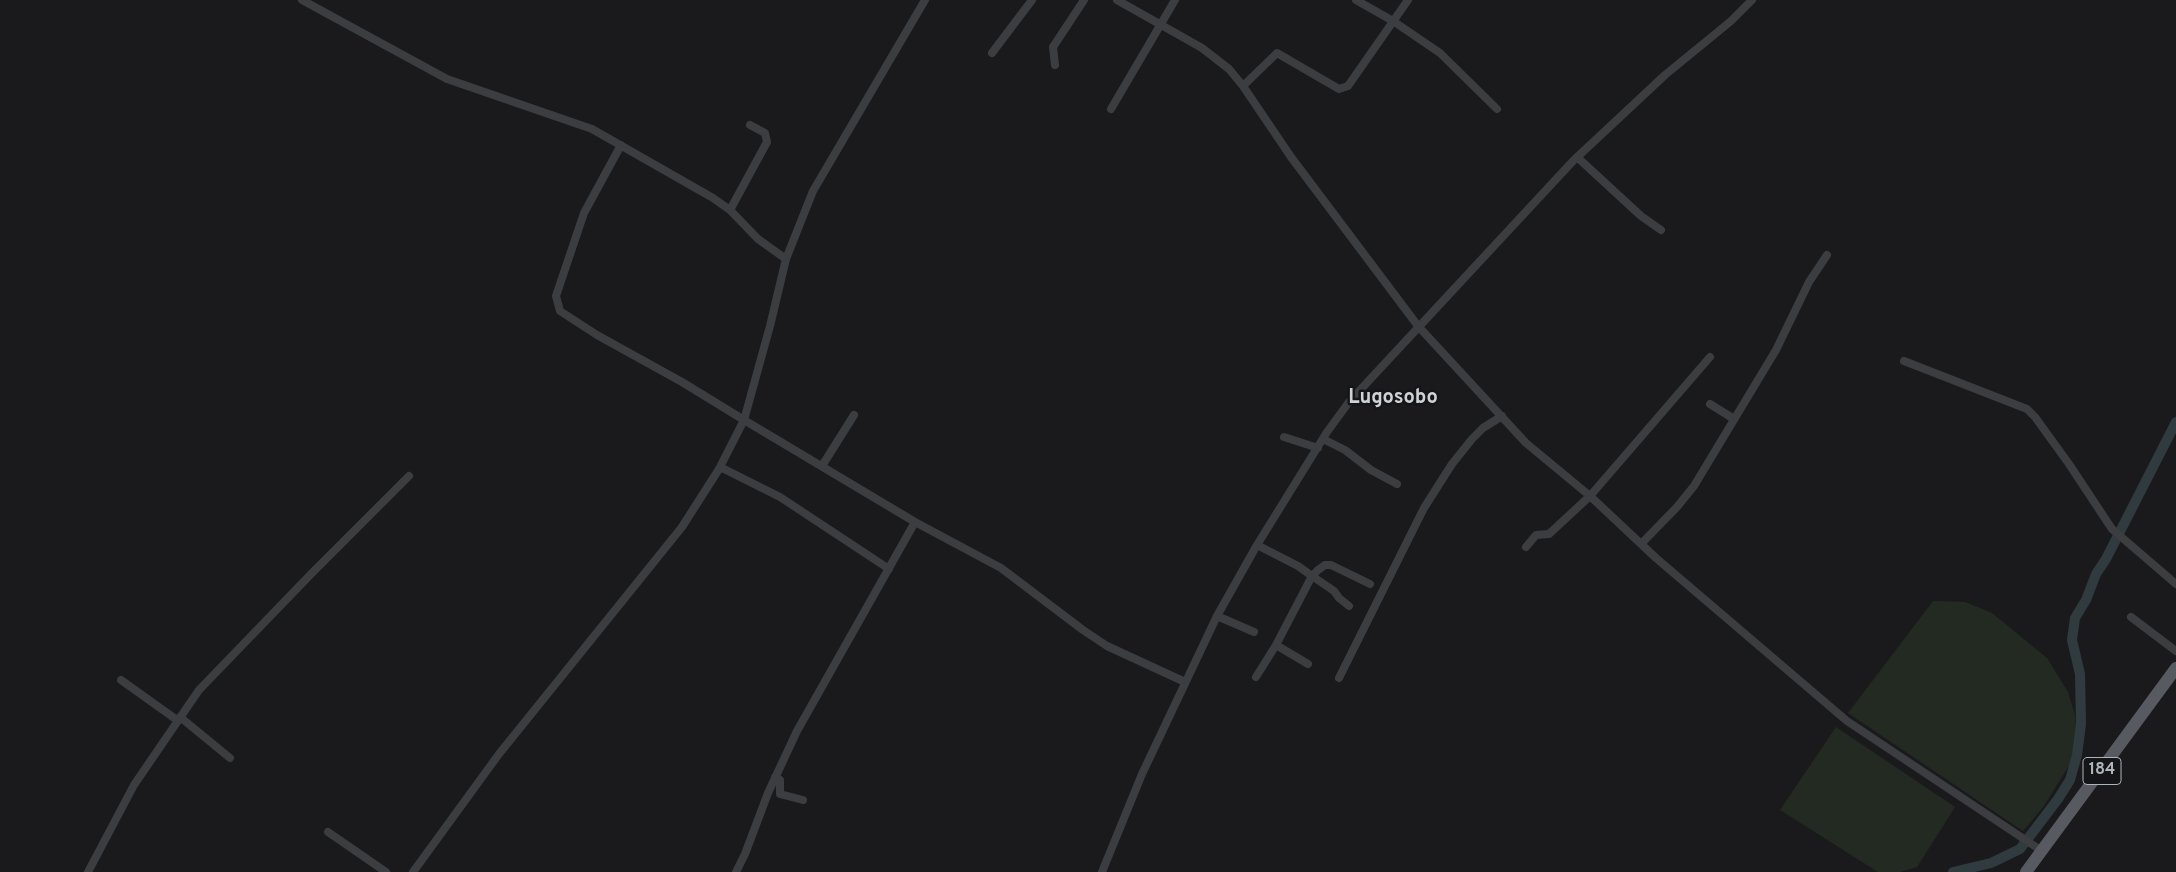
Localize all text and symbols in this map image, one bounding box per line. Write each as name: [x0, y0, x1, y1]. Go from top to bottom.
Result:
district label: Lugosobo: [1348, 387, 1438, 411]
road number: 184: [2083, 758, 2121, 784]

